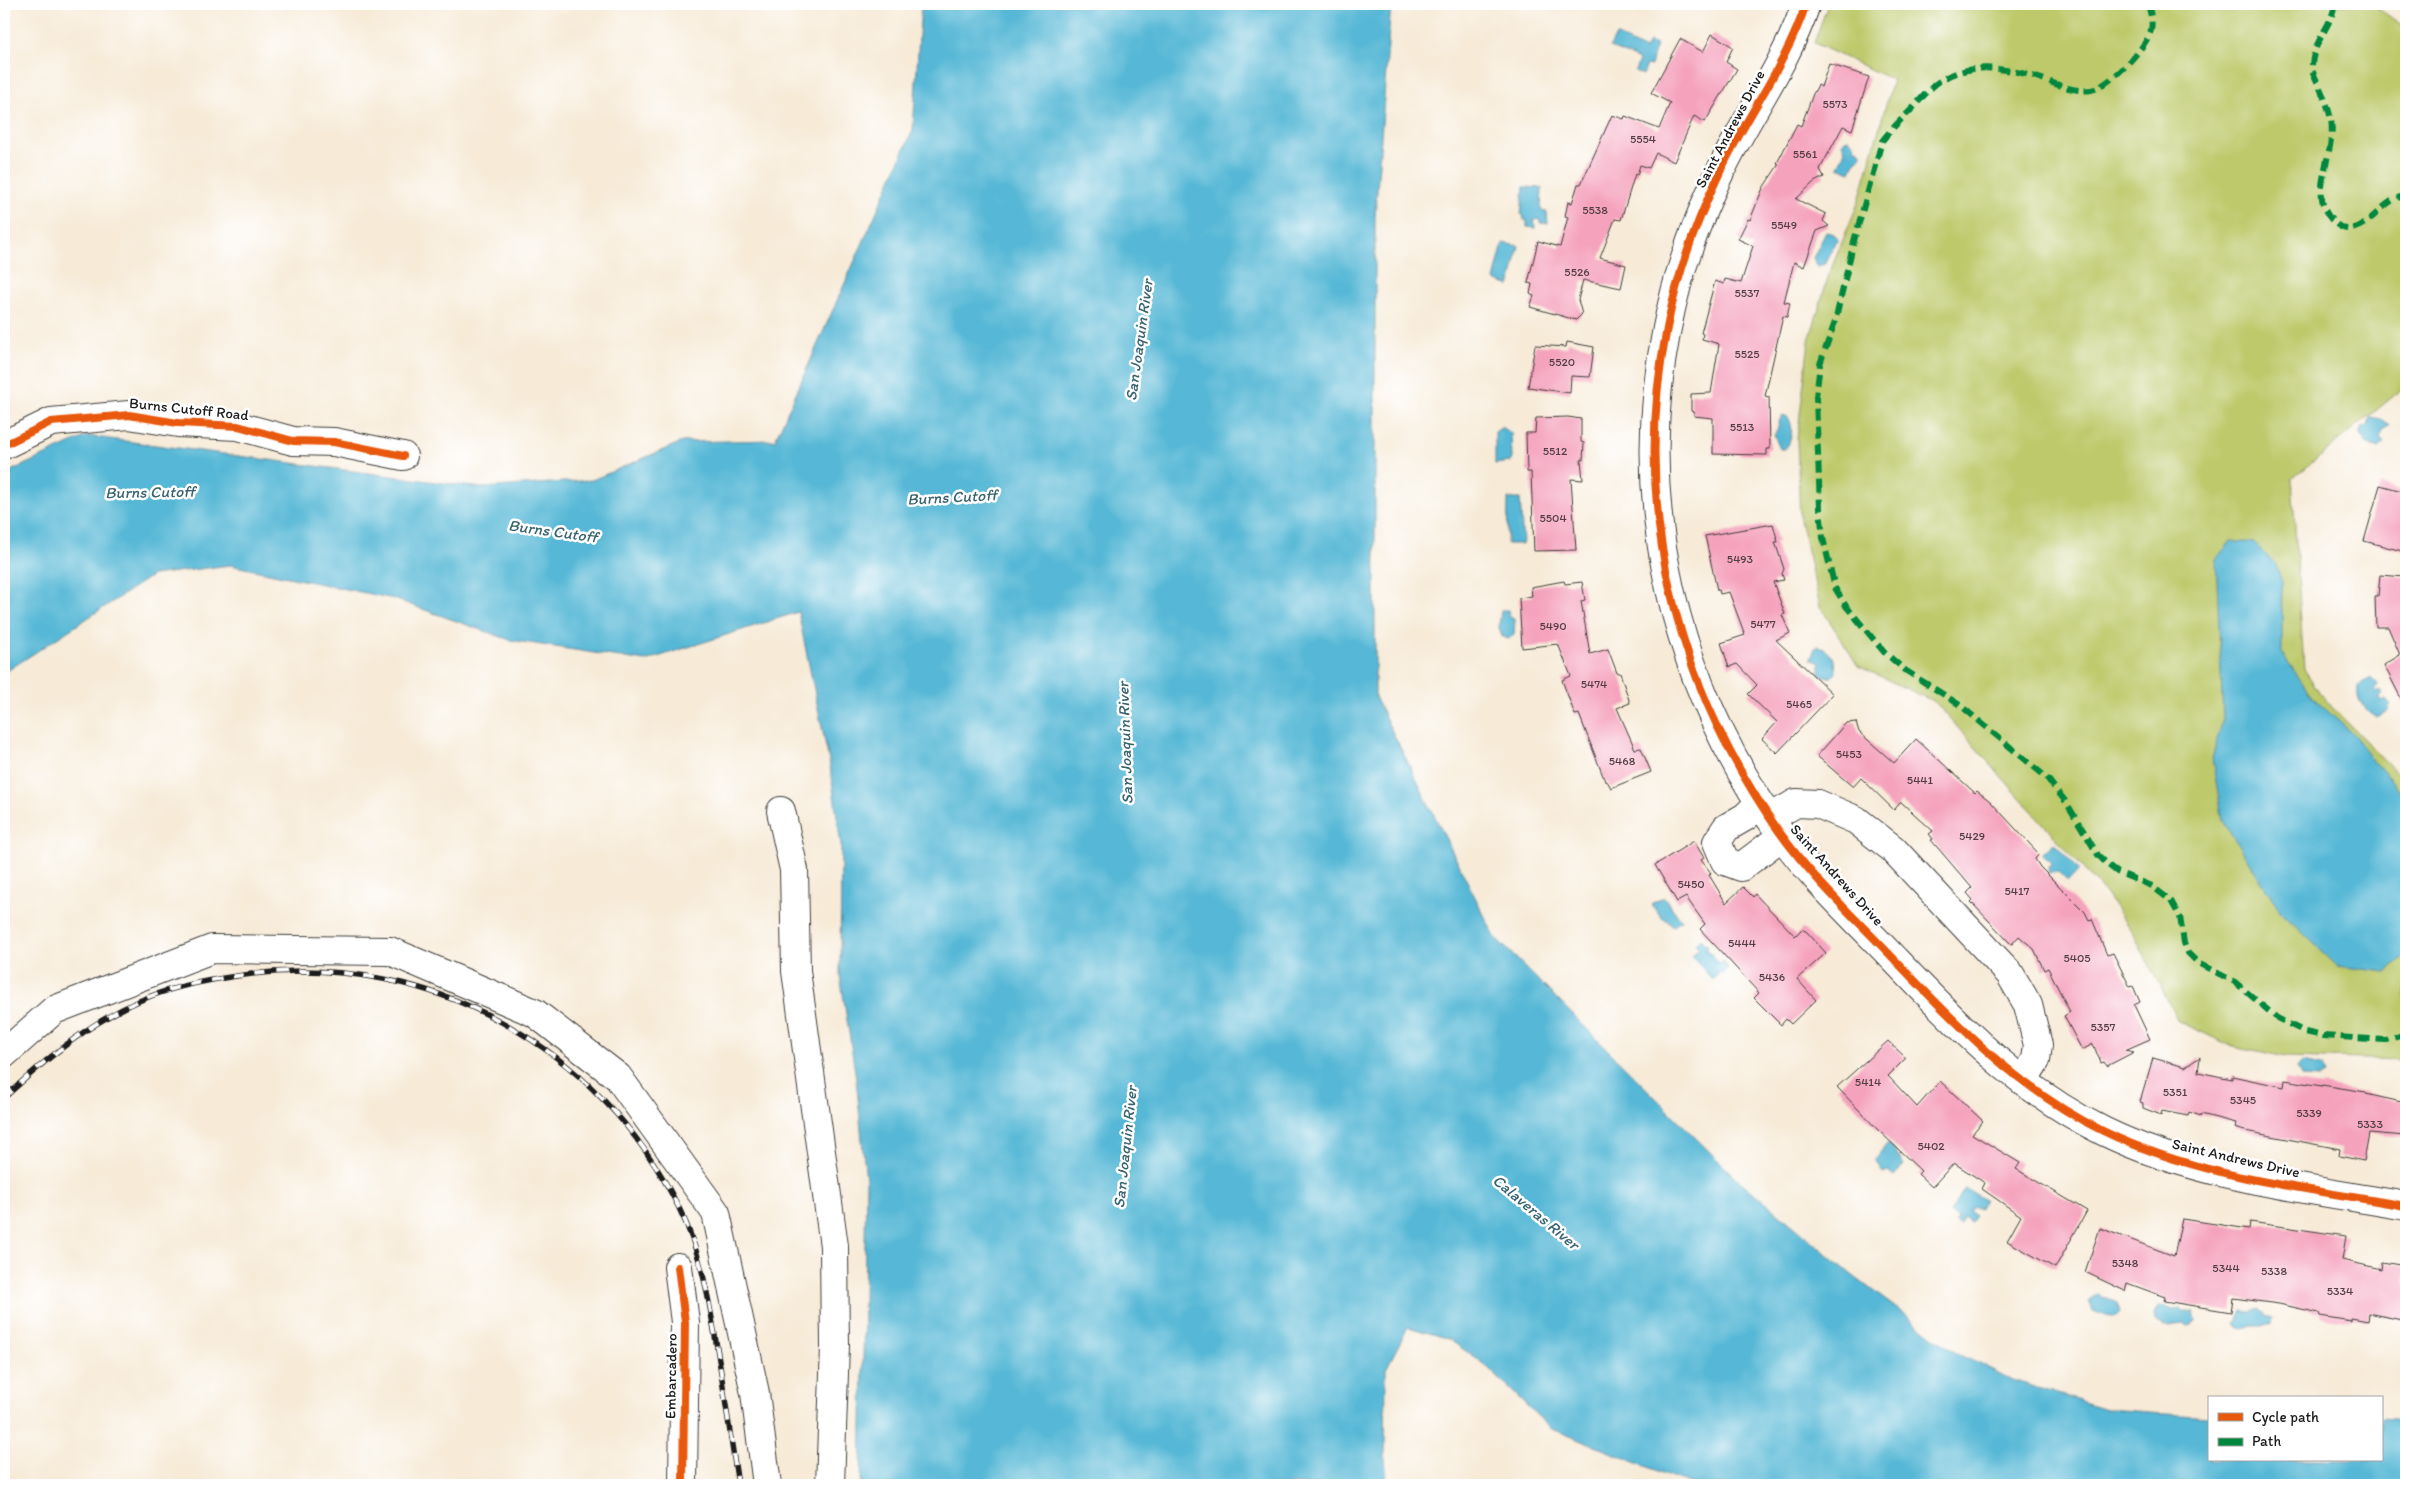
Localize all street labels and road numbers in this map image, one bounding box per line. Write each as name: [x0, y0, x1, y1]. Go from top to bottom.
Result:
street label: Saint Andrews Drive: [1691, 67, 1769, 191]
street label: Burns Cutoff Road: [128, 394, 250, 424]
street label: Saint Andrews Drive: [1787, 820, 1887, 930]
street label: Saint Andrews Drive: [2170, 1135, 2302, 1181]
street label: Embarcadero: [661, 1333, 681, 1419]

